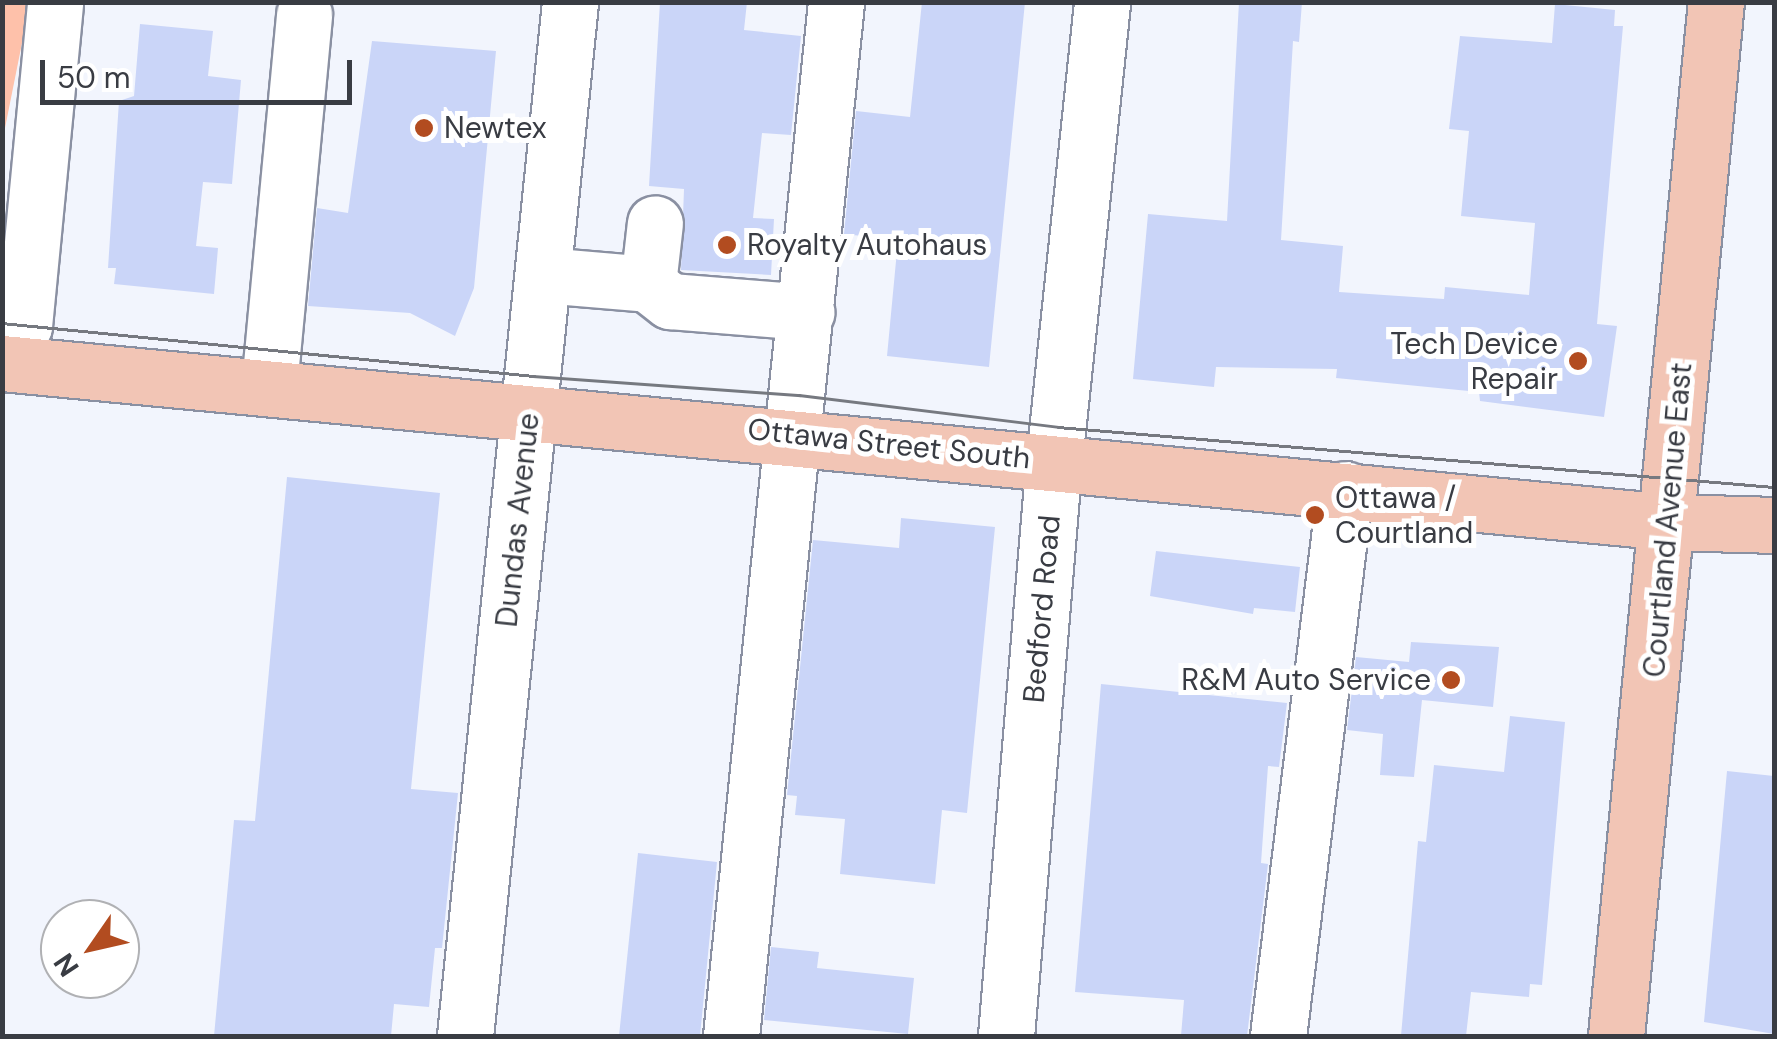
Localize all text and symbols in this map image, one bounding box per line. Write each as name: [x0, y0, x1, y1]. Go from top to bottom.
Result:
scale bar: [45, 40, 358, 102]
text: 50 m: [57, 58, 131, 97]
place label: Newtex: [444, 110, 547, 146]
marker: Newtex: [413, 117, 435, 139]
place label: Royalty Autohaus: [747, 227, 987, 263]
marker: Royalty Autohaus: [716, 234, 738, 256]
place label: Tech Device Repair: [1390, 326, 1558, 396]
marker: Tech Device Repair: [1567, 350, 1589, 372]
street label: Courtland Avenue East: [1636, 361, 1700, 679]
street label: Dundas Avenue: [489, 411, 547, 629]
street label: Ottawa Street South: [746, 411, 1032, 477]
place label: Ottawa / Courtland: [1335, 480, 1473, 550]
marker: Ottawa / Courtland: [1304, 504, 1326, 526]
street label: Bedford Road: [1016, 514, 1068, 704]
place label: R&M Auto Service: [1181, 662, 1431, 698]
marker: R&M Auto Service: [1440, 669, 1462, 691]
north arrow: [40, 899, 140, 999]
text: N: [45, 946, 87, 984]

